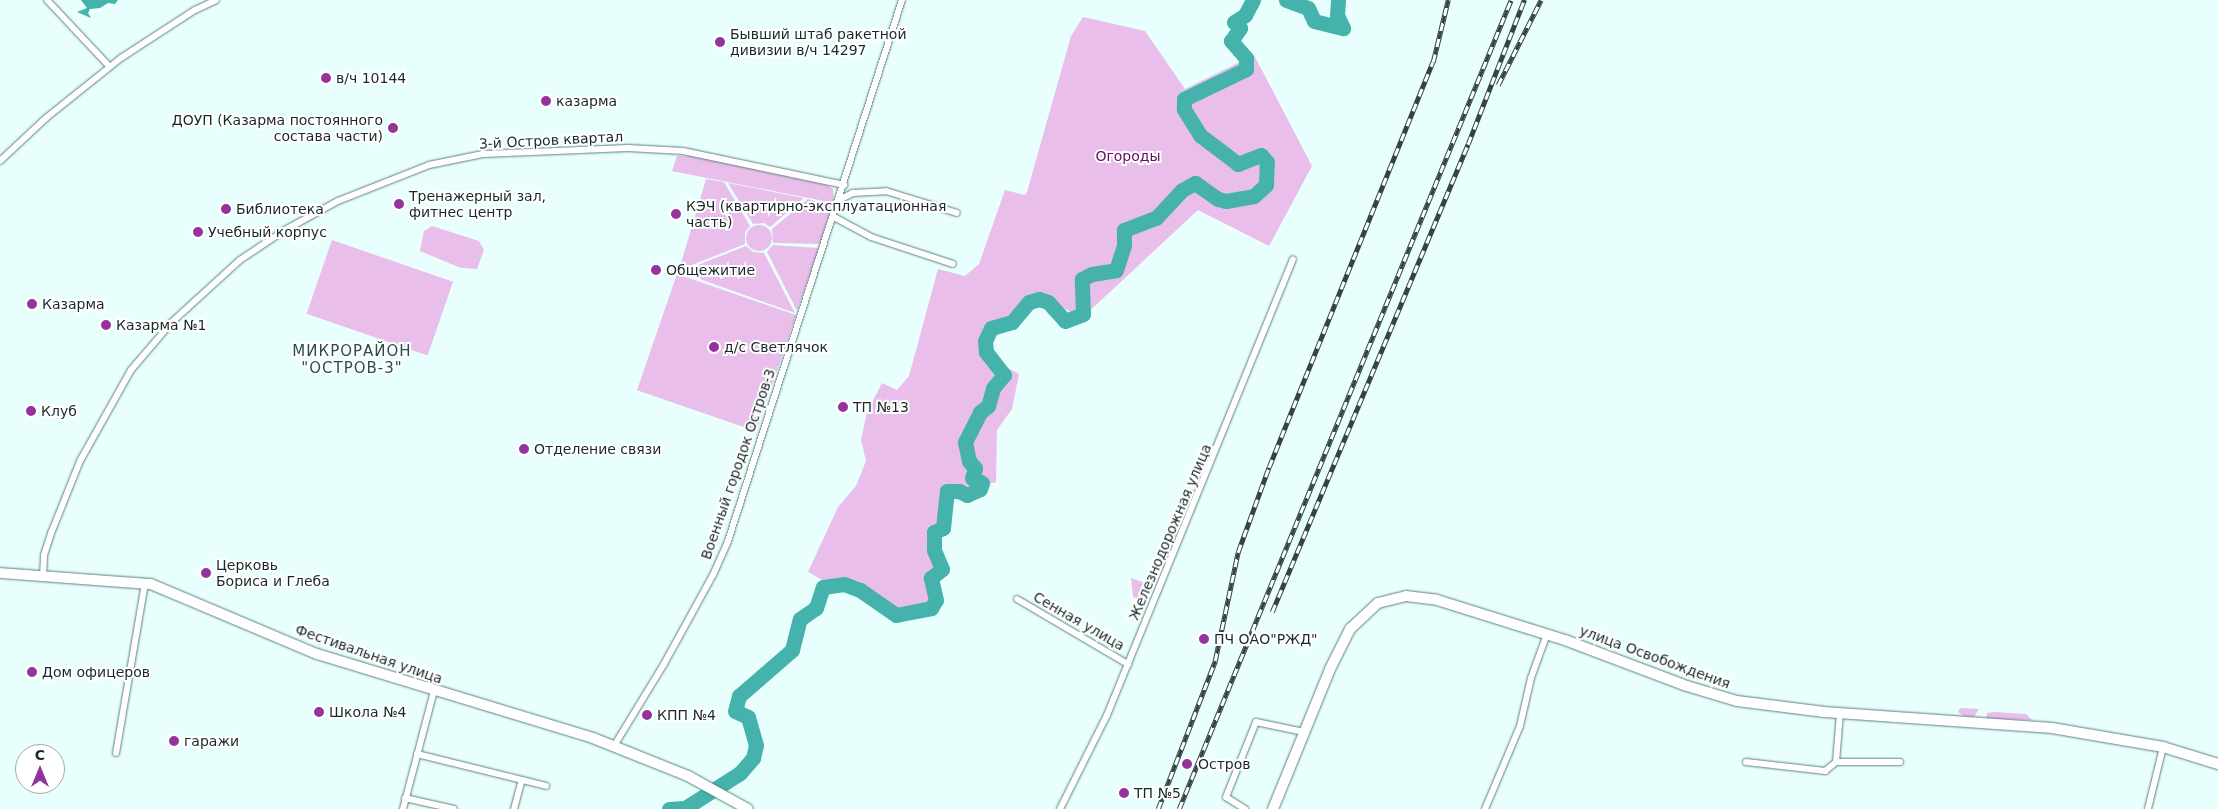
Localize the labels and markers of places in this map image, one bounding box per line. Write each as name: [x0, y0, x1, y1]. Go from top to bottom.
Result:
place label: Бывший штаб ракетной дивизии в/ч 14297: [730, 26, 907, 58]
marker: Бывший штаб ракетной дивизии в/ч 14297: [714, 36, 726, 48]
place label: в/ч 10144: [336, 70, 406, 86]
marker: в/ч 10144: [320, 72, 332, 84]
place label: казарма: [556, 93, 617, 109]
marker: казарма: [540, 95, 552, 107]
place label: ДОУП (Казарма постоянного состава части): [172, 112, 383, 144]
marker: ДОУП (Казарма постоянного состава части): [387, 122, 399, 134]
place label: Тренажерный зал, фитнес центр: [409, 188, 546, 220]
marker: Тренажерный зал, фитнес центр: [393, 198, 405, 210]
place label: КЭЧ (квартирно-эксплуатационная часть): [686, 198, 946, 230]
place label: Библиотека: [236, 201, 324, 217]
marker: Библиотека: [220, 203, 232, 215]
marker: КЭЧ (квартирно-эксплуатационная часть): [670, 208, 682, 220]
place label: Учебный корпус: [208, 224, 327, 240]
marker: Учебный корпус: [192, 226, 204, 238]
place label: Общежитие: [666, 262, 755, 278]
marker: Общежитие: [650, 264, 662, 276]
place label: Казарма: [42, 296, 105, 312]
marker: Казарма: [26, 298, 38, 310]
place label: Казарма №1: [116, 317, 206, 333]
marker: Казарма №1: [100, 319, 112, 331]
place label: д/с Светлячок: [724, 339, 828, 355]
marker: д/с Светлячок: [708, 341, 720, 353]
place label: ТП №13: [853, 399, 909, 415]
marker: ТП №13: [837, 401, 849, 413]
place label: Клуб: [41, 403, 77, 419]
marker: Клуб: [25, 405, 37, 417]
place label: Отделение связи: [534, 441, 661, 457]
marker: Отделение связи: [518, 443, 530, 455]
place label: Церковь Бориса и Глеба: [216, 557, 330, 590]
marker: Церковь Бориса и Глеба: [200, 567, 212, 579]
place label: ПЧ ОАО"РЖД": [1214, 631, 1318, 647]
marker: ПЧ ОАО"РЖД": [1198, 633, 1210, 645]
place label: Дом офицеров: [42, 664, 150, 680]
marker: Дом офицеров: [26, 666, 38, 678]
place label: Школа №4: [329, 704, 406, 720]
marker: Школа №4: [313, 706, 325, 718]
place label: КПП №4: [657, 707, 716, 723]
marker: КПП №4: [641, 709, 653, 721]
place label: гаражи: [184, 733, 239, 749]
marker: гаражи: [168, 735, 180, 747]
place label: Остров: [1198, 756, 1251, 772]
marker: Остров: [1180, 757, 1194, 771]
place label: ТП №5: [1134, 785, 1181, 801]
marker: ТП №5: [1118, 787, 1130, 799]

